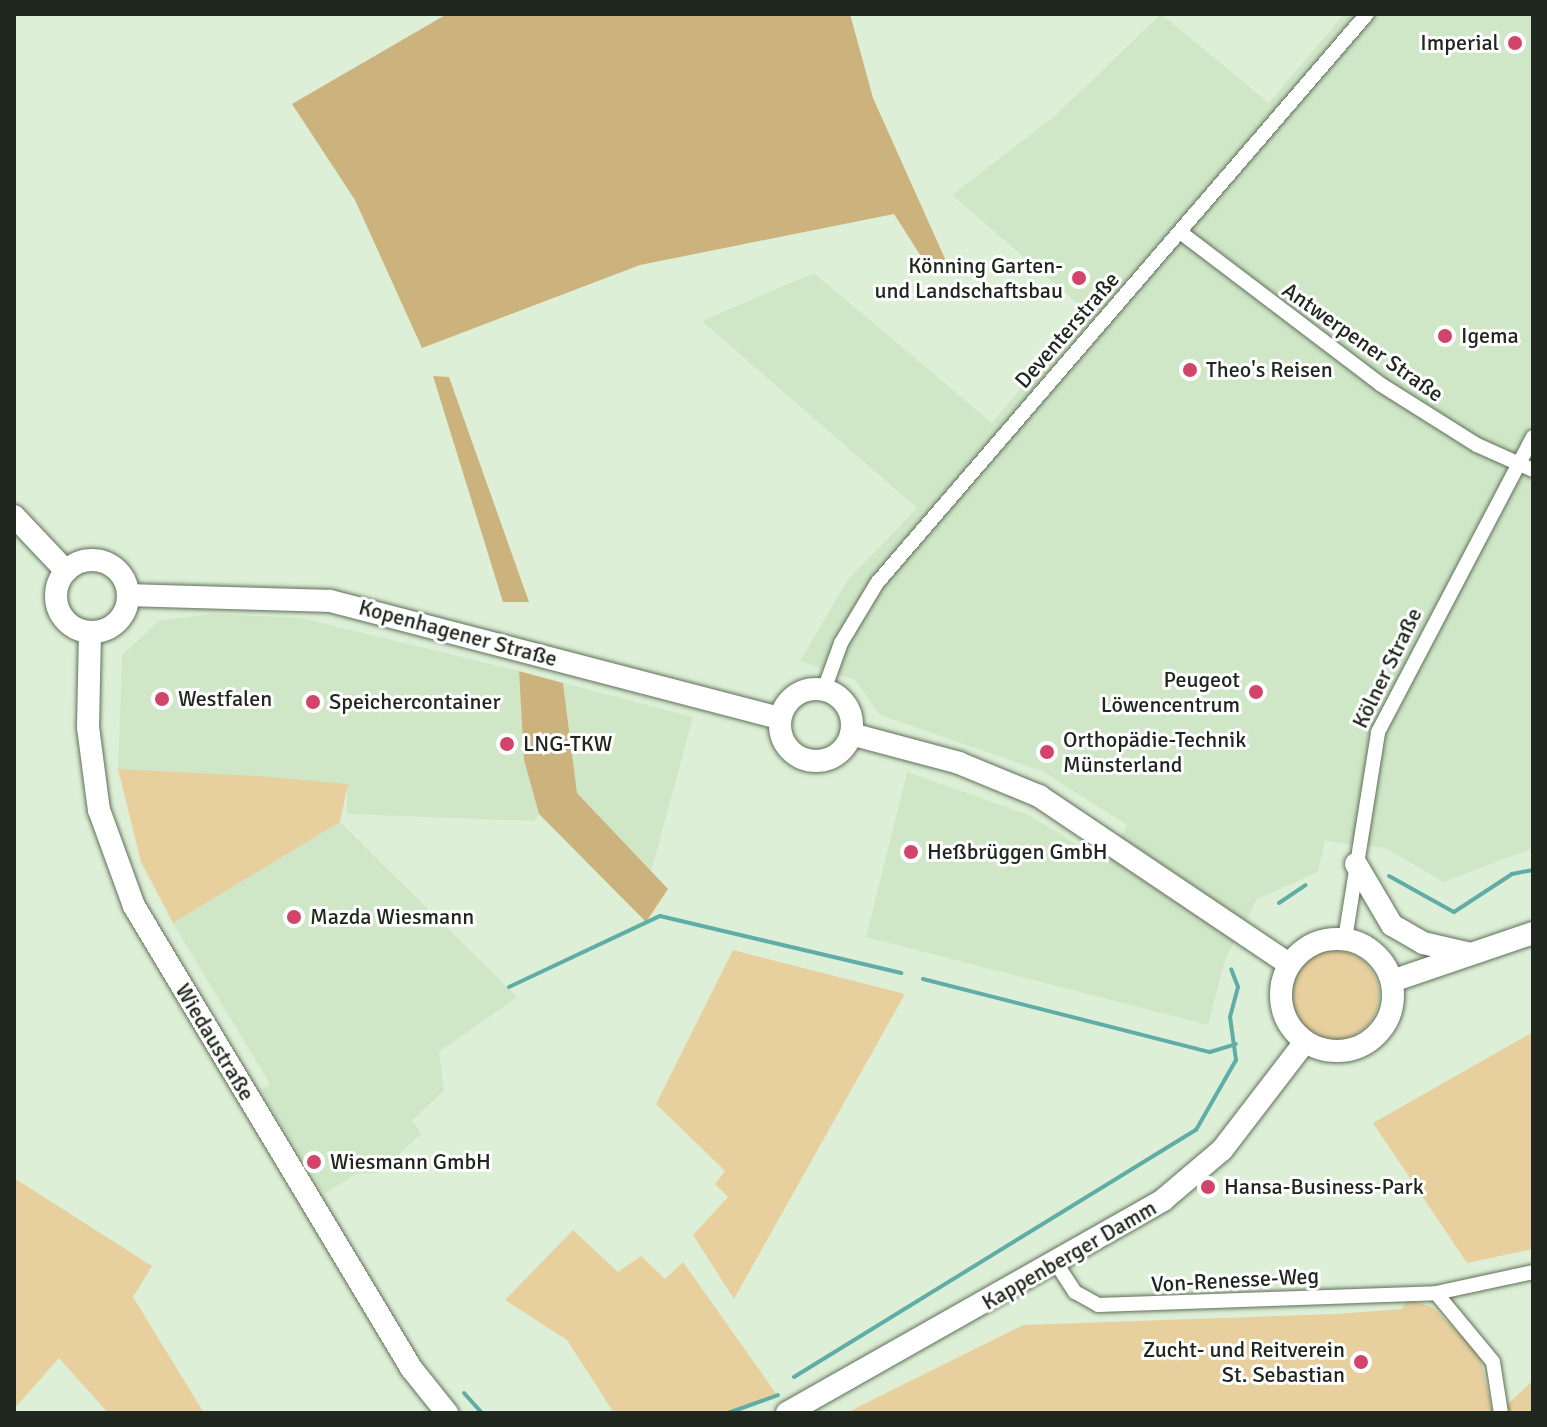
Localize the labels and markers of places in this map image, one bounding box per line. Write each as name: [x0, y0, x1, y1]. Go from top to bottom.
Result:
place label: Imperial: [1420, 30, 1499, 56]
marker: Imperial: [1506, 34, 1524, 52]
place label: Könning Garten- und Landschaftsbau: [874, 252, 1063, 304]
marker: Könning Garten- und Landschaftsbau: [1070, 269, 1088, 287]
place label: Igema: [1461, 323, 1519, 349]
marker: Igema: [1436, 327, 1454, 345]
place label: Theo's Reisen: [1206, 357, 1333, 383]
marker: Theo's Reisen: [1181, 361, 1199, 379]
place label: Peugeot Löwencentrum: [1101, 666, 1240, 718]
marker: Peugeot Löwencentrum: [1247, 683, 1265, 701]
place label: Westfalen: [178, 686, 272, 712]
place label: Speichercontainer: [329, 689, 501, 715]
marker: Westfalen: [153, 690, 171, 708]
marker: Speichercontainer: [304, 693, 322, 711]
place label: Orthopädie-Technik Münsterland: [1063, 726, 1246, 778]
place label: LNG-TKW: [523, 731, 613, 757]
marker: LNG-TKW: [498, 735, 516, 753]
marker: Orthopädie-Technik Münsterland: [1038, 743, 1056, 761]
place label: Heßbrüggen GmbH: [927, 839, 1108, 865]
marker: Heßbrüggen GmbH: [902, 843, 920, 861]
place label: Mazda Wiesmann: [310, 904, 474, 930]
marker: Mazda Wiesmann: [285, 908, 303, 926]
place label: Wiesmann GmbH: [330, 1149, 491, 1175]
marker: Wiesmann GmbH: [305, 1153, 323, 1171]
place label: Hansa-Business-Park: [1224, 1174, 1424, 1200]
marker: Hansa-Business-Park: [1199, 1178, 1217, 1196]
place label: Zucht- und Reitverein St. Sebastian: [1143, 1336, 1345, 1388]
marker: Zucht- und Reitverein St. Sebastian: [1352, 1353, 1370, 1371]

